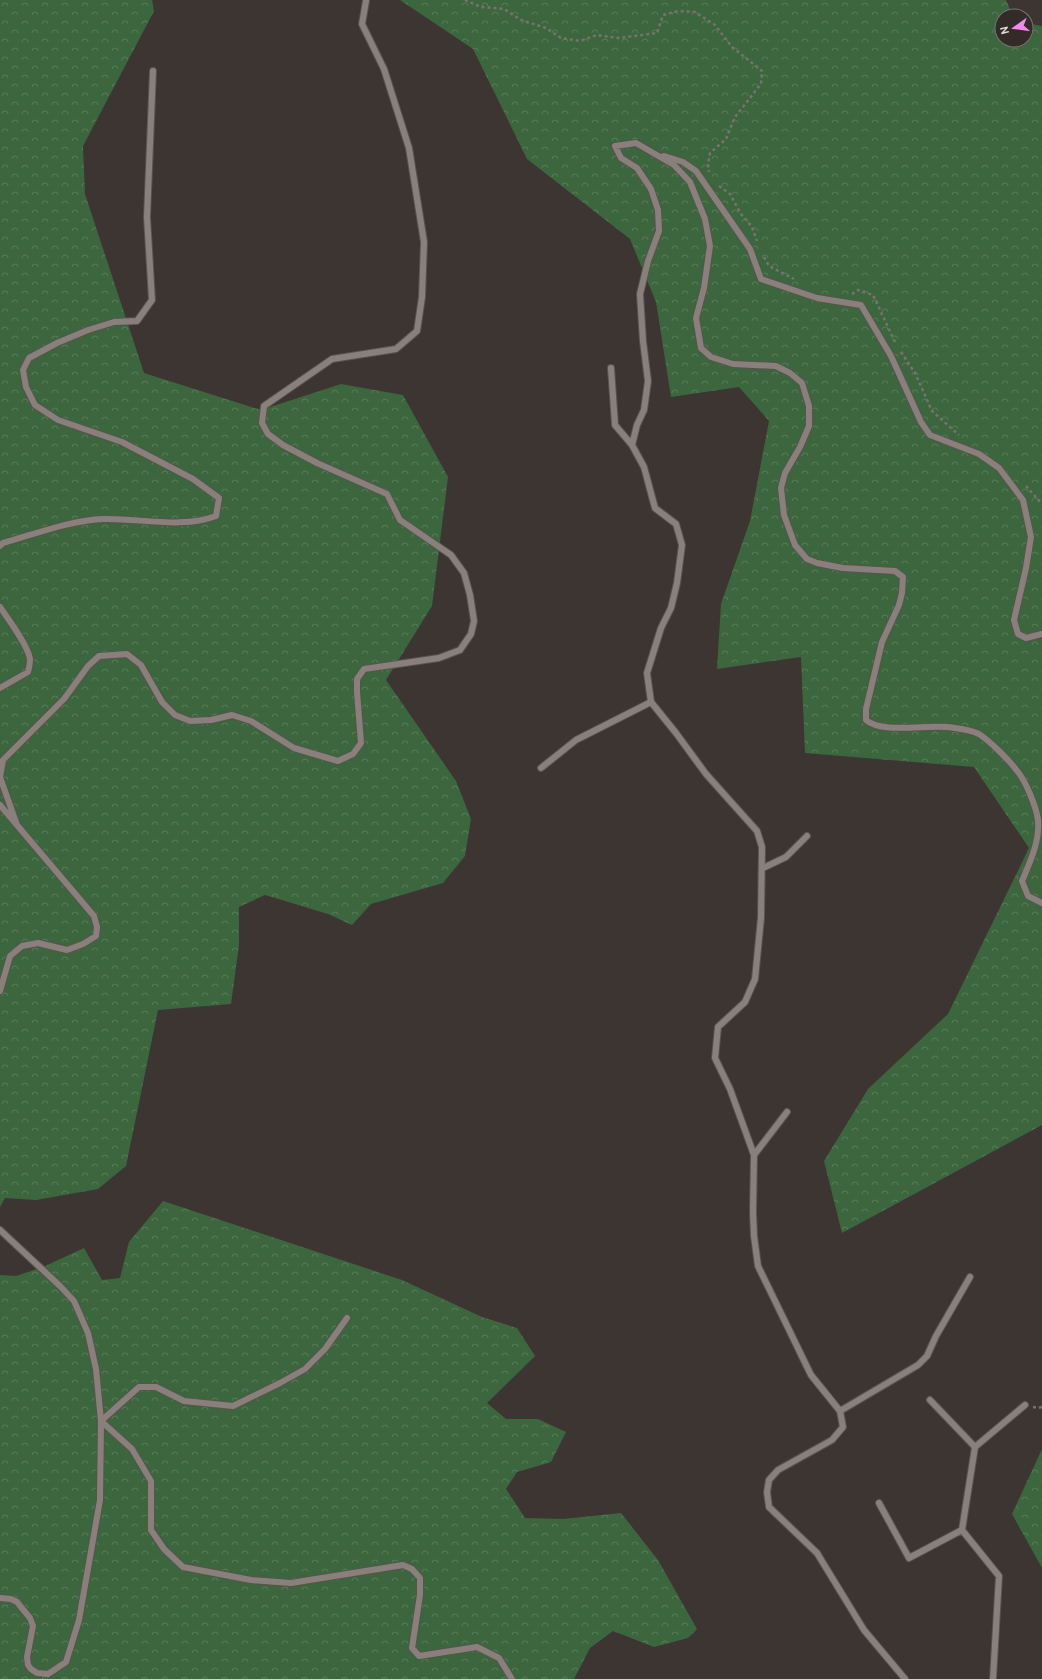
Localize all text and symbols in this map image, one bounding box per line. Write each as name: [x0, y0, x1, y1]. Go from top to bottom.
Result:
north arrow: [994, 8, 1034, 48]
text: N: [998, 25, 1013, 36]

